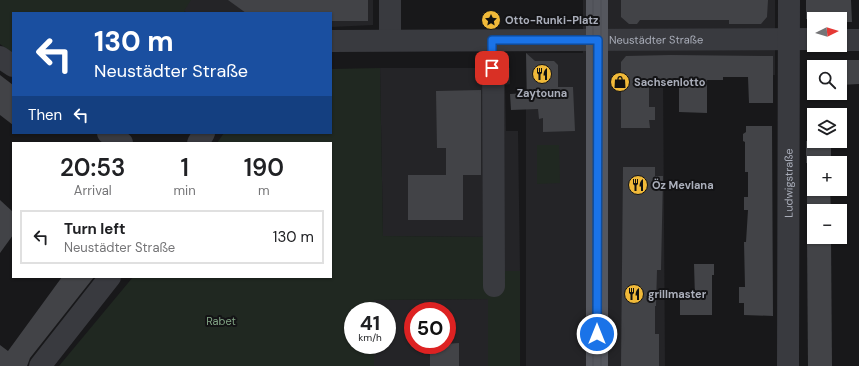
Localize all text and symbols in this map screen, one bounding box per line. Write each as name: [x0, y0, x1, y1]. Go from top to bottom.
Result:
place icon: Otto-Runki-Platz: [480, 9, 502, 31]
north arrow: [807, 12, 847, 52]
map controls: [807, 12, 847, 244]
place label: Otto-Runki-Platz: [505, 13, 599, 27]
text: 130 m: [94, 23, 174, 60]
icon: left: [28, 28, 80, 80]
street label: Neustädter Straße: [609, 32, 703, 47]
pin: [475, 51, 509, 85]
icon: arrive: [481, 57, 503, 79]
text: Neustädter Straße: [94, 59, 248, 83]
button: search: [807, 60, 847, 100]
restaurant icon: Zaytouna: [531, 63, 553, 85]
shop icon: Sachsenlotto: [609, 71, 631, 93]
place label: Sachsenlotto: [634, 75, 706, 89]
place label: Zaytouna: [517, 86, 567, 100]
icon: left: [70, 104, 92, 126]
text: Then: [28, 105, 62, 125]
button: layers: [807, 108, 847, 148]
street label: Ludwigstraße: [781, 148, 796, 218]
text: 20:53: [60, 152, 125, 183]
text: 1: [180, 152, 189, 183]
text: 190: [244, 152, 284, 183]
button: +: [807, 156, 847, 196]
restaurant icon: Öz Mevlana: [627, 174, 649, 196]
place label: Öz Mevlana: [652, 178, 714, 192]
text: Arrival: [74, 182, 112, 199]
text: min: [173, 182, 196, 199]
text: m: [258, 182, 270, 199]
button: −: [807, 204, 847, 244]
text: Turn left: [64, 219, 125, 239]
icon: left: [30, 226, 52, 248]
text: 130 m: [273, 227, 314, 247]
text: Neustädter Straße: [64, 239, 175, 256]
restaurant icon: grillmaster: [623, 283, 645, 305]
place label: grillmaster: [648, 287, 707, 301]
speed limit sign: 50: [404, 302, 456, 354]
text: 41: [360, 310, 380, 336]
position arrow: [576, 313, 618, 355]
park label: Rabet: [206, 314, 236, 328]
text: km/h: [358, 331, 382, 344]

